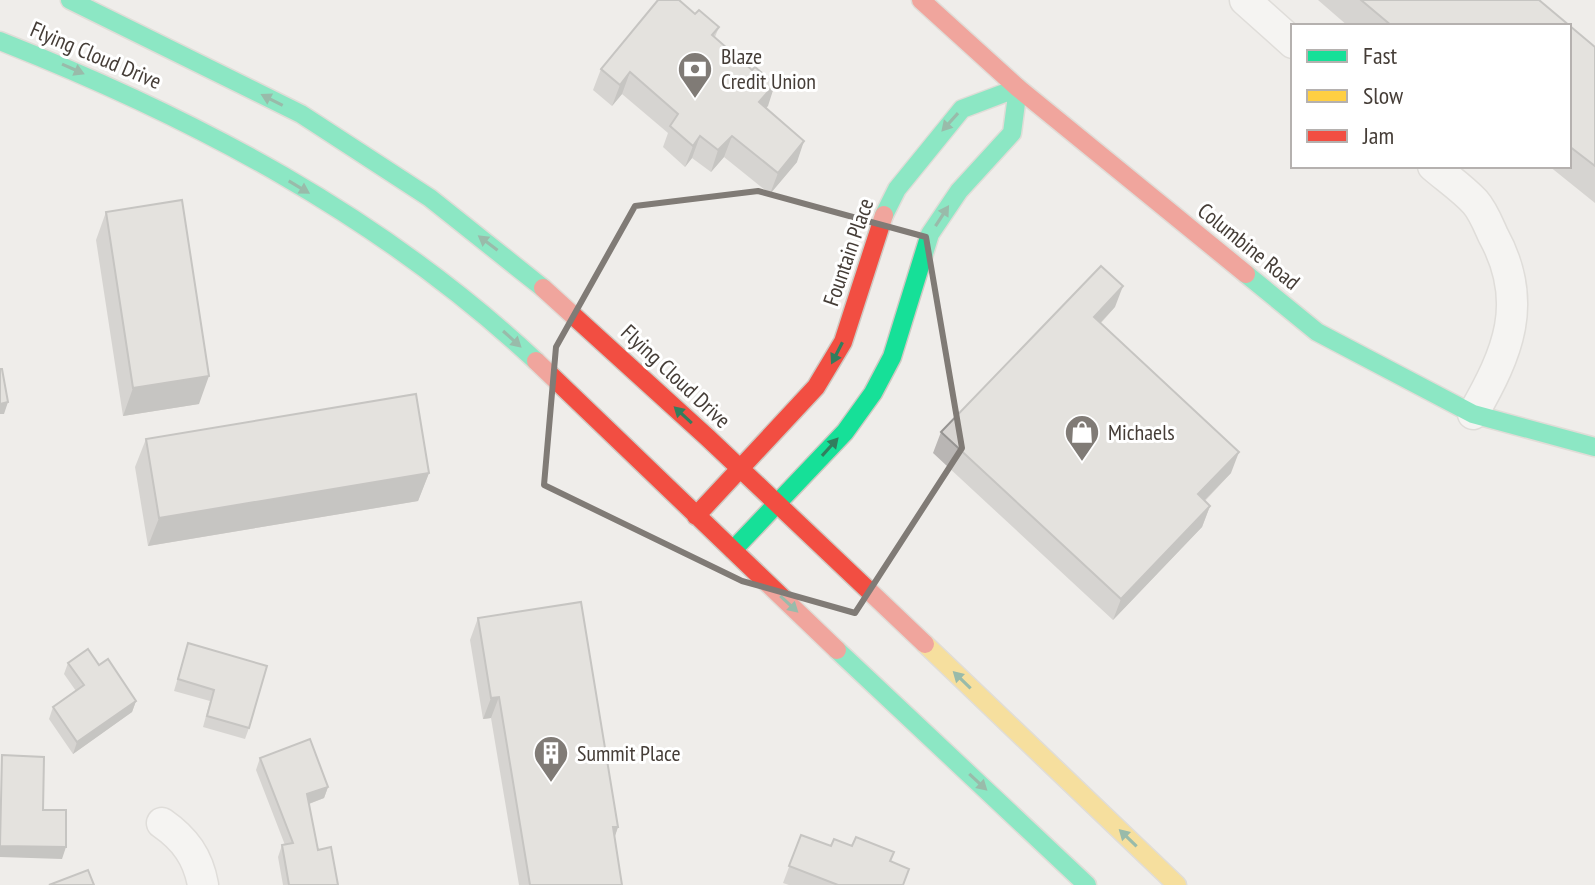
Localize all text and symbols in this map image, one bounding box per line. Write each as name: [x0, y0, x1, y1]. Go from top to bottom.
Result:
street label: Flying Cloud Drive: [26, 15, 166, 95]
legend: [1291, 24, 1571, 168]
text: Fast: [1363, 40, 1398, 71]
place label: Blaze Credit Union: [721, 42, 816, 95]
bank icon: Blaze Credit Union: [676, 50, 714, 100]
one-way arrow: [61, 62, 84, 76]
text: Slow: [1363, 80, 1404, 111]
one-way arrow: [260, 93, 283, 106]
one-way arrow: [942, 112, 959, 132]
text: Jam: [1362, 120, 1394, 151]
one-way arrow: [288, 179, 310, 193]
street label: Fountain Place: [817, 194, 879, 310]
street label: Columbine Road: [1192, 196, 1306, 296]
one-way arrow: [934, 206, 949, 227]
one-way arrow: [478, 236, 499, 251]
street label: Flying Cloud Drive: [615, 318, 737, 434]
one-way arrow: [503, 330, 522, 348]
one-way arrow: [831, 341, 844, 364]
one-way arrow: [674, 406, 693, 425]
shop icon: Michaels: [1063, 413, 1101, 463]
place label: Michaels: [1108, 418, 1175, 446]
one-way arrow: [821, 438, 839, 457]
one-way arrow: [780, 594, 799, 612]
one-way arrow: [953, 671, 972, 690]
building icon: Summit Place: [532, 734, 570, 784]
place label: Summit Place: [577, 739, 681, 767]
one-way arrow: [968, 773, 987, 791]
one-way arrow: [1119, 830, 1138, 848]

